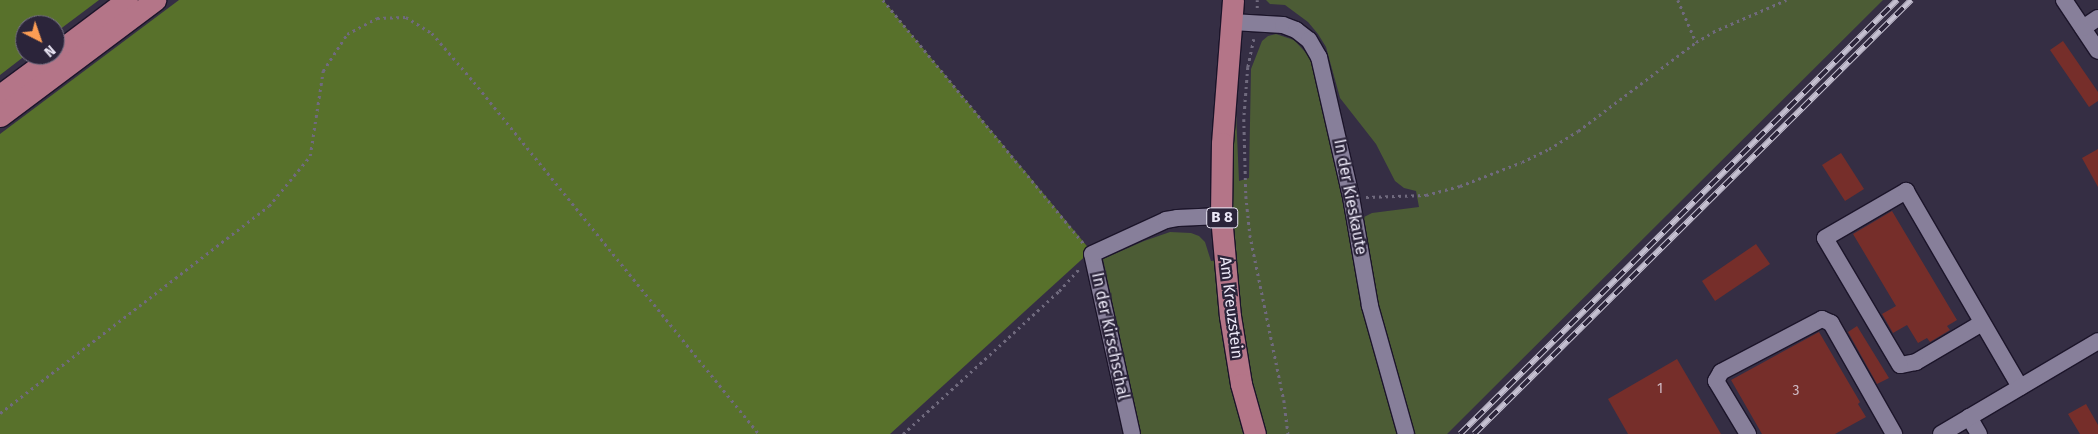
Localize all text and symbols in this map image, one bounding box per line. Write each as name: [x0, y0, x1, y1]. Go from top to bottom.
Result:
north arrow: [15, 15, 65, 65]
text: N: [40, 41, 59, 60]
street label: In der Kieskaute: [1329, 138, 1371, 256]
road number: B 8: [1206, 206, 1238, 230]
street label: Am Kreuzstein: [1215, 256, 1247, 360]
street label: In der Kirschschal: [1087, 271, 1133, 401]
house number: 1: [1657, 381, 1663, 397]
house number: 3: [1793, 383, 1799, 399]

